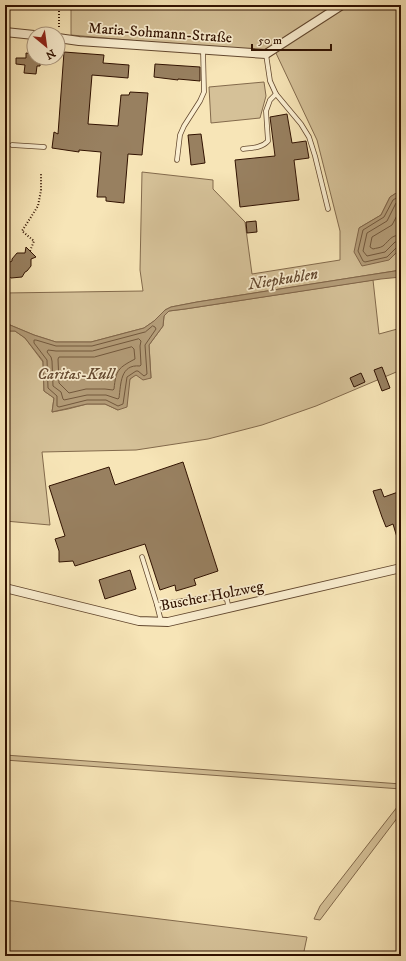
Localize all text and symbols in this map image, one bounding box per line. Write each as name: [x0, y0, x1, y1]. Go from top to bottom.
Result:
street label: Maria-Sohmann-Straße: [87, 18, 233, 48]
north arrow: [26, 26, 66, 66]
scale bar: [252, 26, 331, 52]
text: 50 m: [258, 33, 282, 48]
text: N: [43, 46, 58, 62]
water label: Niepkuhlen: [246, 264, 319, 295]
water label: Caritas-Kull: [37, 364, 117, 384]
street label: Buscher Holzweg: [159, 577, 266, 615]

